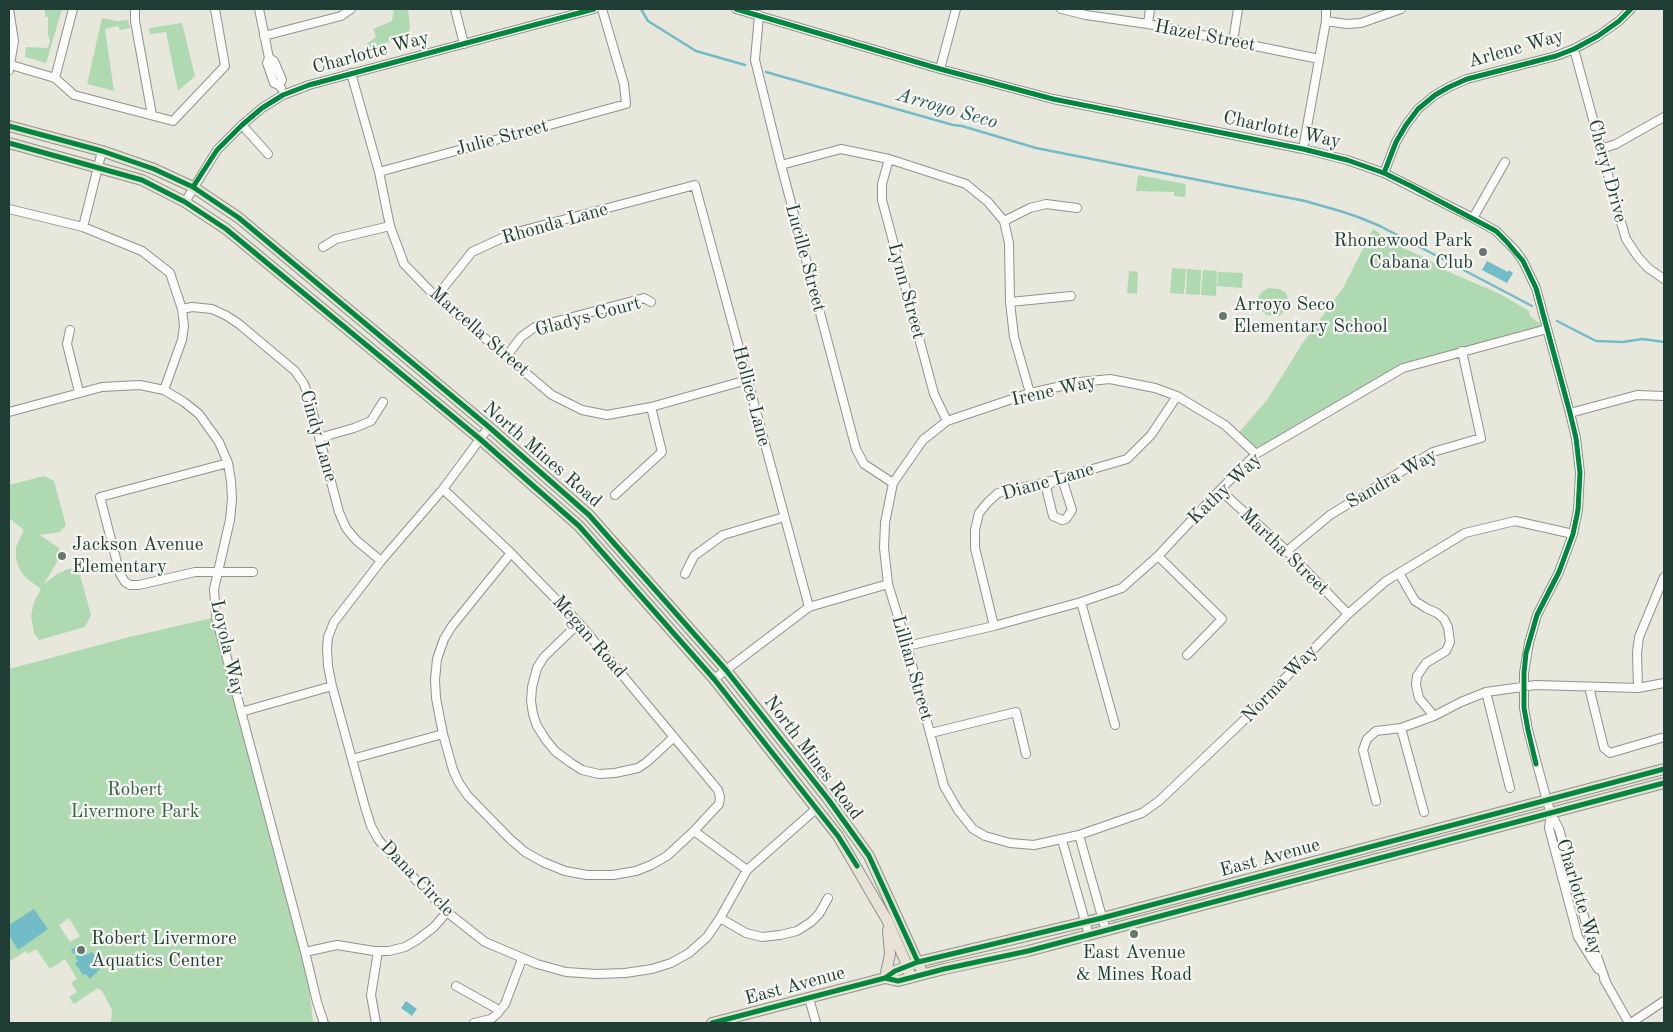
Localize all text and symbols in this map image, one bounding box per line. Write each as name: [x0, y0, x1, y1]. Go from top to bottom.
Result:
street label: Hazel Street: [1153, 15, 1257, 57]
street label: Arlene Way: [1466, 24, 1566, 74]
street label: Charlotte Way: [310, 26, 432, 80]
water label: Arroyo Seco: [894, 83, 1000, 135]
street label: Charlotte Way: [1221, 106, 1343, 154]
street label: Julie Street: [453, 115, 551, 161]
street label: Cheryl Drive: [1582, 117, 1632, 225]
street label: Rhonda Lane: [499, 198, 611, 250]
street label: Lucille Street: [780, 201, 830, 315]
place label: Rhonewood Park Cabana Club: [1334, 230, 1473, 274]
street label: Lynn Street: [882, 240, 930, 342]
marker: Rhonewood Park Cabana Club: [1477, 246, 1489, 258]
street label: Marcella Street: [424, 282, 534, 382]
street label: Gladys Court: [533, 292, 643, 342]
place label: Arroyo Seco Elementary School: [1233, 294, 1388, 338]
marker: Arroyo Seco Elementary School: [1217, 310, 1229, 322]
street label: Hollice Lane: [727, 343, 775, 449]
street label: Irene Way: [1009, 370, 1099, 412]
street label: Cindy Lane: [294, 387, 342, 485]
street label: North Mines Road: [478, 397, 606, 513]
street label: Sandra Way: [1342, 444, 1442, 514]
street label: Kathy Way: [1183, 448, 1267, 530]
street label: Diane Lane: [999, 458, 1097, 506]
street label: Martha Street: [1235, 504, 1333, 600]
place label: Jackson Avenue Elementary: [72, 534, 203, 578]
marker: Jackson Avenue Elementary: [56, 550, 68, 562]
street label: Megan Road: [547, 591, 631, 683]
street label: Loyola Way: [205, 597, 249, 699]
street label: Lillian Street: [886, 613, 938, 723]
street label: Norma Way: [1237, 640, 1323, 728]
street label: North Mines Road: [759, 691, 867, 825]
park label: Robert Livermore Park: [70, 779, 200, 823]
street label: East Avenue: [1217, 834, 1323, 882]
street label: Dana Circle: [375, 836, 459, 922]
street label: Charlotte Way: [1551, 836, 1607, 958]
place label: Robert Livermore Aquatics Center: [91, 928, 237, 972]
marker: East Avenue & Mines Road: [1128, 928, 1140, 940]
place label: East Avenue & Mines Road: [1076, 942, 1192, 986]
marker: Robert Livermore Aquatics Center: [75, 944, 87, 956]
street label: East Avenue: [742, 962, 848, 1010]

